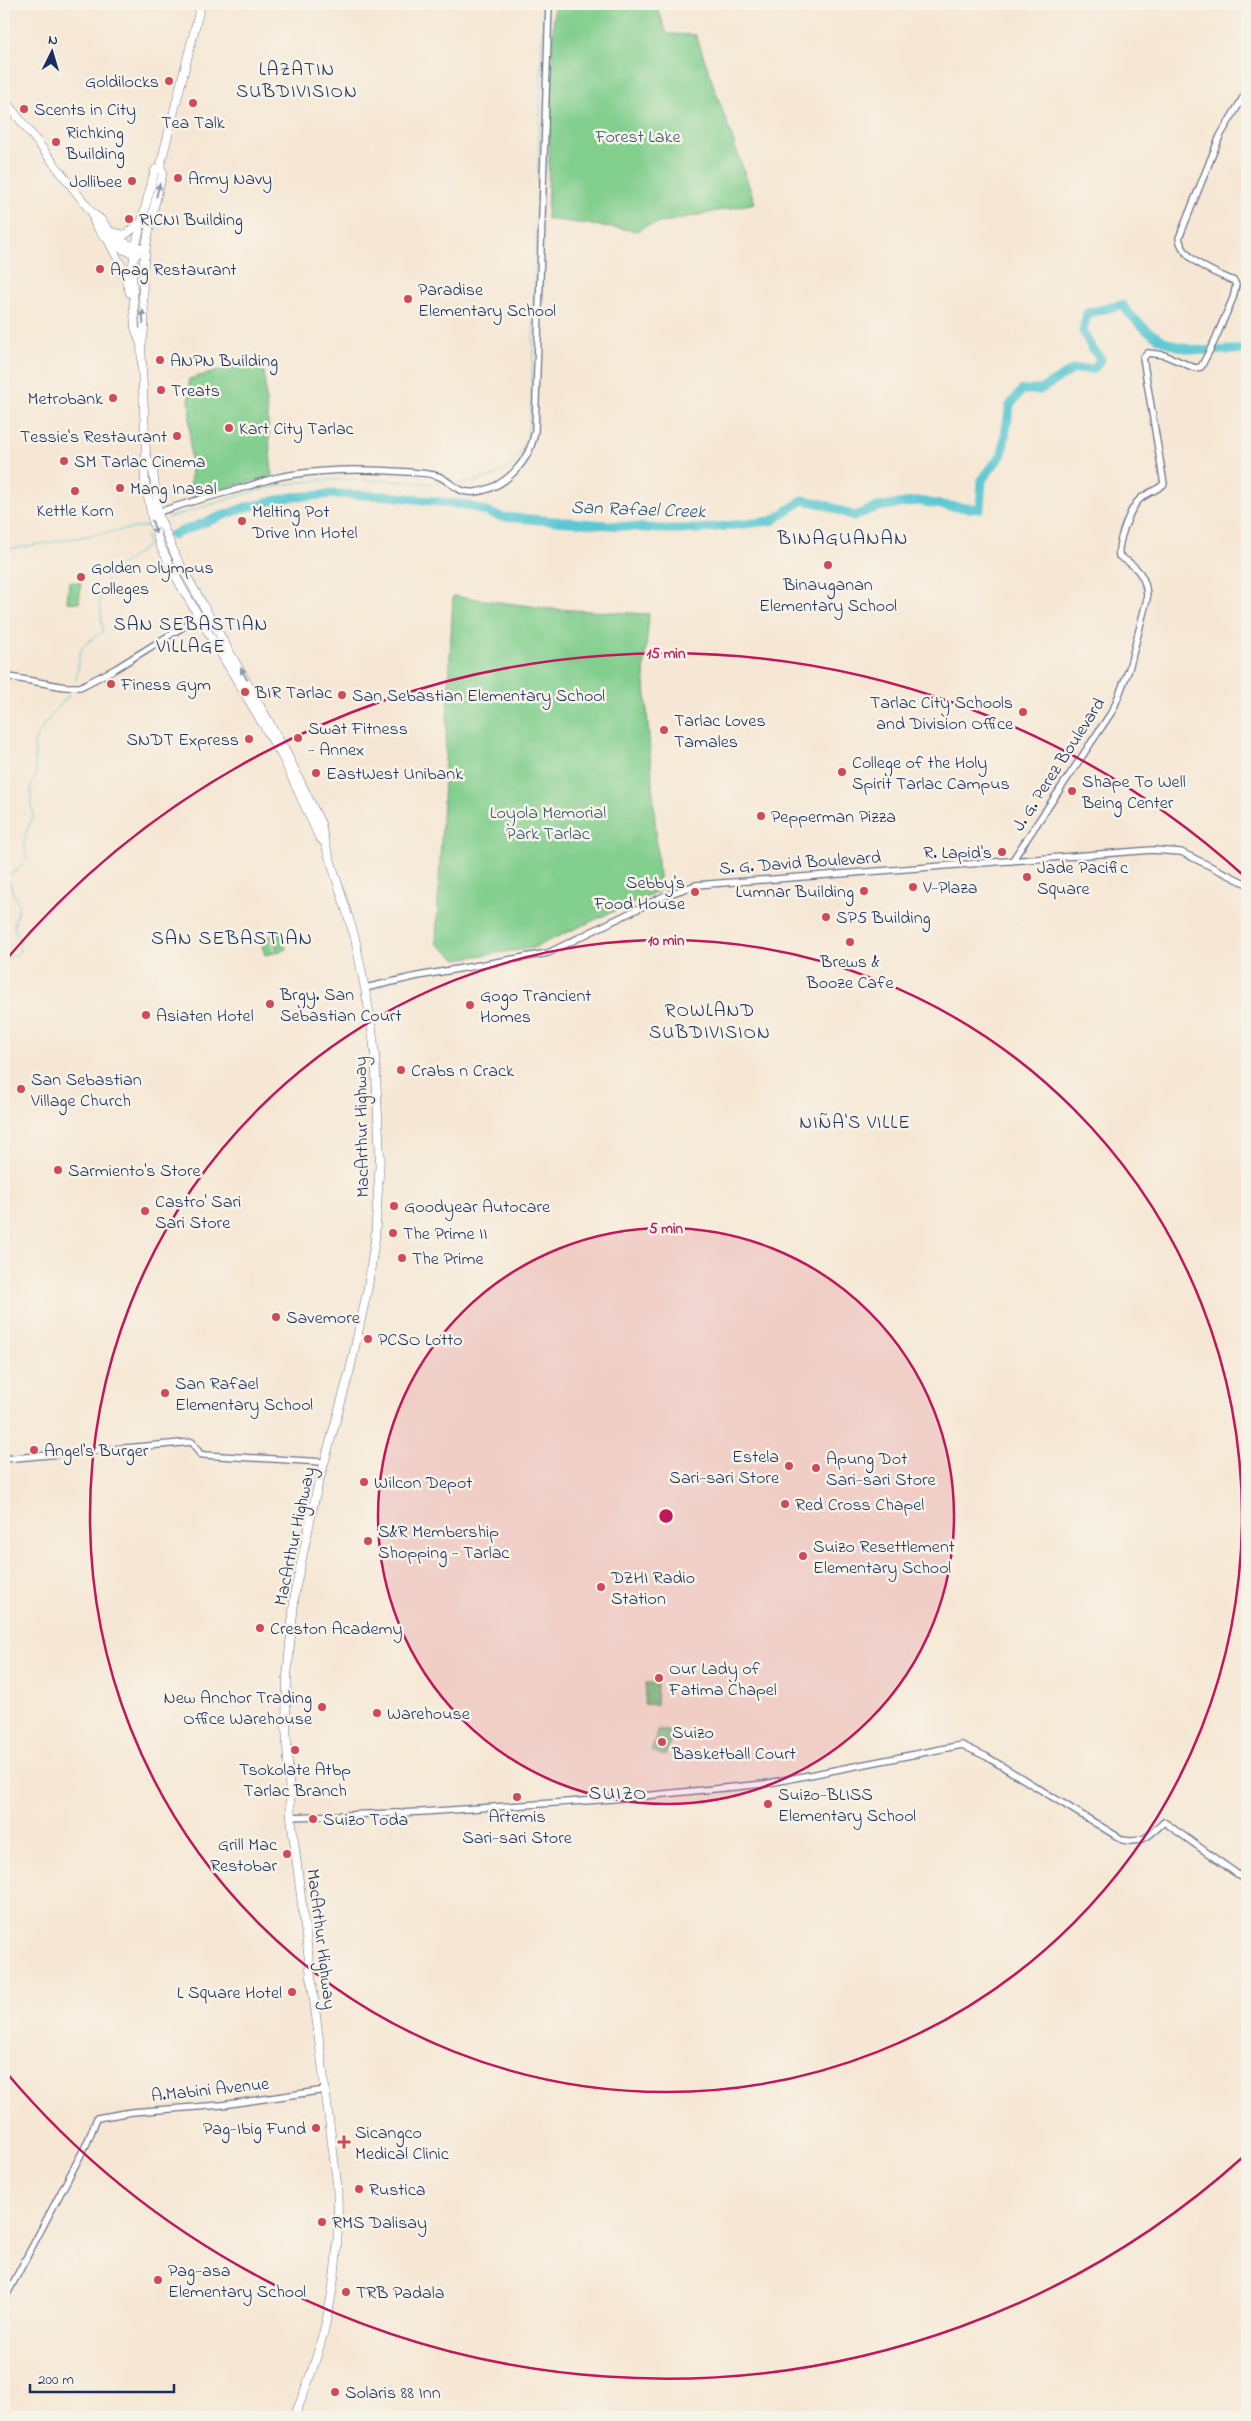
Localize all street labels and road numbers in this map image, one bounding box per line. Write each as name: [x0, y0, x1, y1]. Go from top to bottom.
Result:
street label: J. G. Perez Boulevard: [1007, 693, 1113, 837]
street label: S. G. David Boulevard: [718, 845, 882, 883]
street label: MacArthur Highway: [349, 1056, 378, 1198]
street label: MacArthur Highway: [269, 1465, 324, 1608]
street label: MacArthur Highway: [298, 1867, 342, 2011]
street label: A.Mabini Avenue: [150, 2072, 271, 2110]

